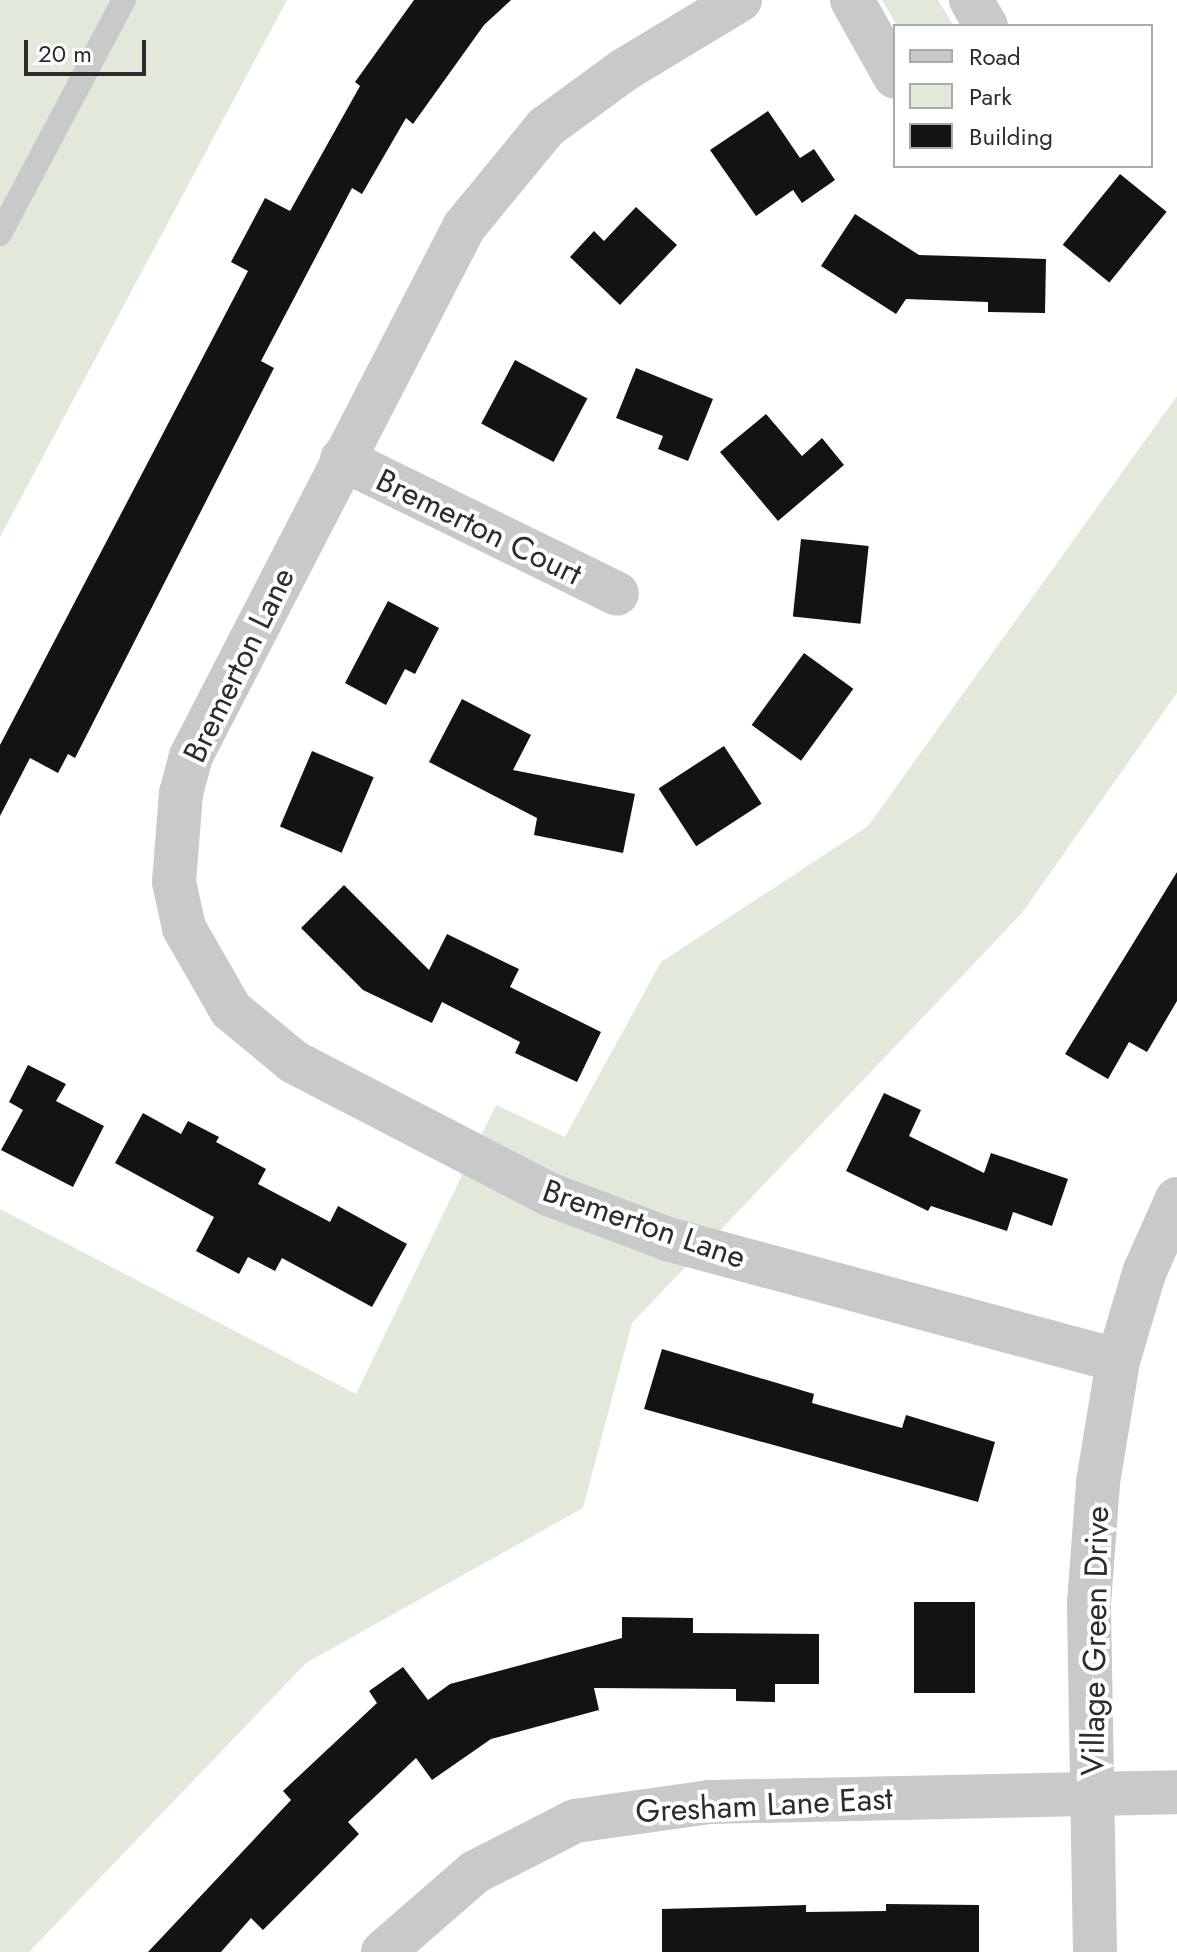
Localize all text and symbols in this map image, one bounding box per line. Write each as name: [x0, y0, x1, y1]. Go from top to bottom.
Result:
scale bar: [28, 24, 150, 74]
legend: [893, 24, 1153, 168]
text: 20 m: [38, 36, 92, 71]
text: Road: [969, 39, 1021, 74]
text: Park: [969, 79, 1012, 114]
text: Building: [969, 119, 1053, 154]
street label: Bremerton Court: [370, 461, 588, 593]
street label: Bremerton Lane: [175, 561, 303, 769]
street label: Bremerton Lane: [538, 1171, 750, 1277]
street label: Village Green Drive: [1073, 1506, 1117, 1776]
street label: Gresham Lane East: [634, 1779, 894, 1831]

